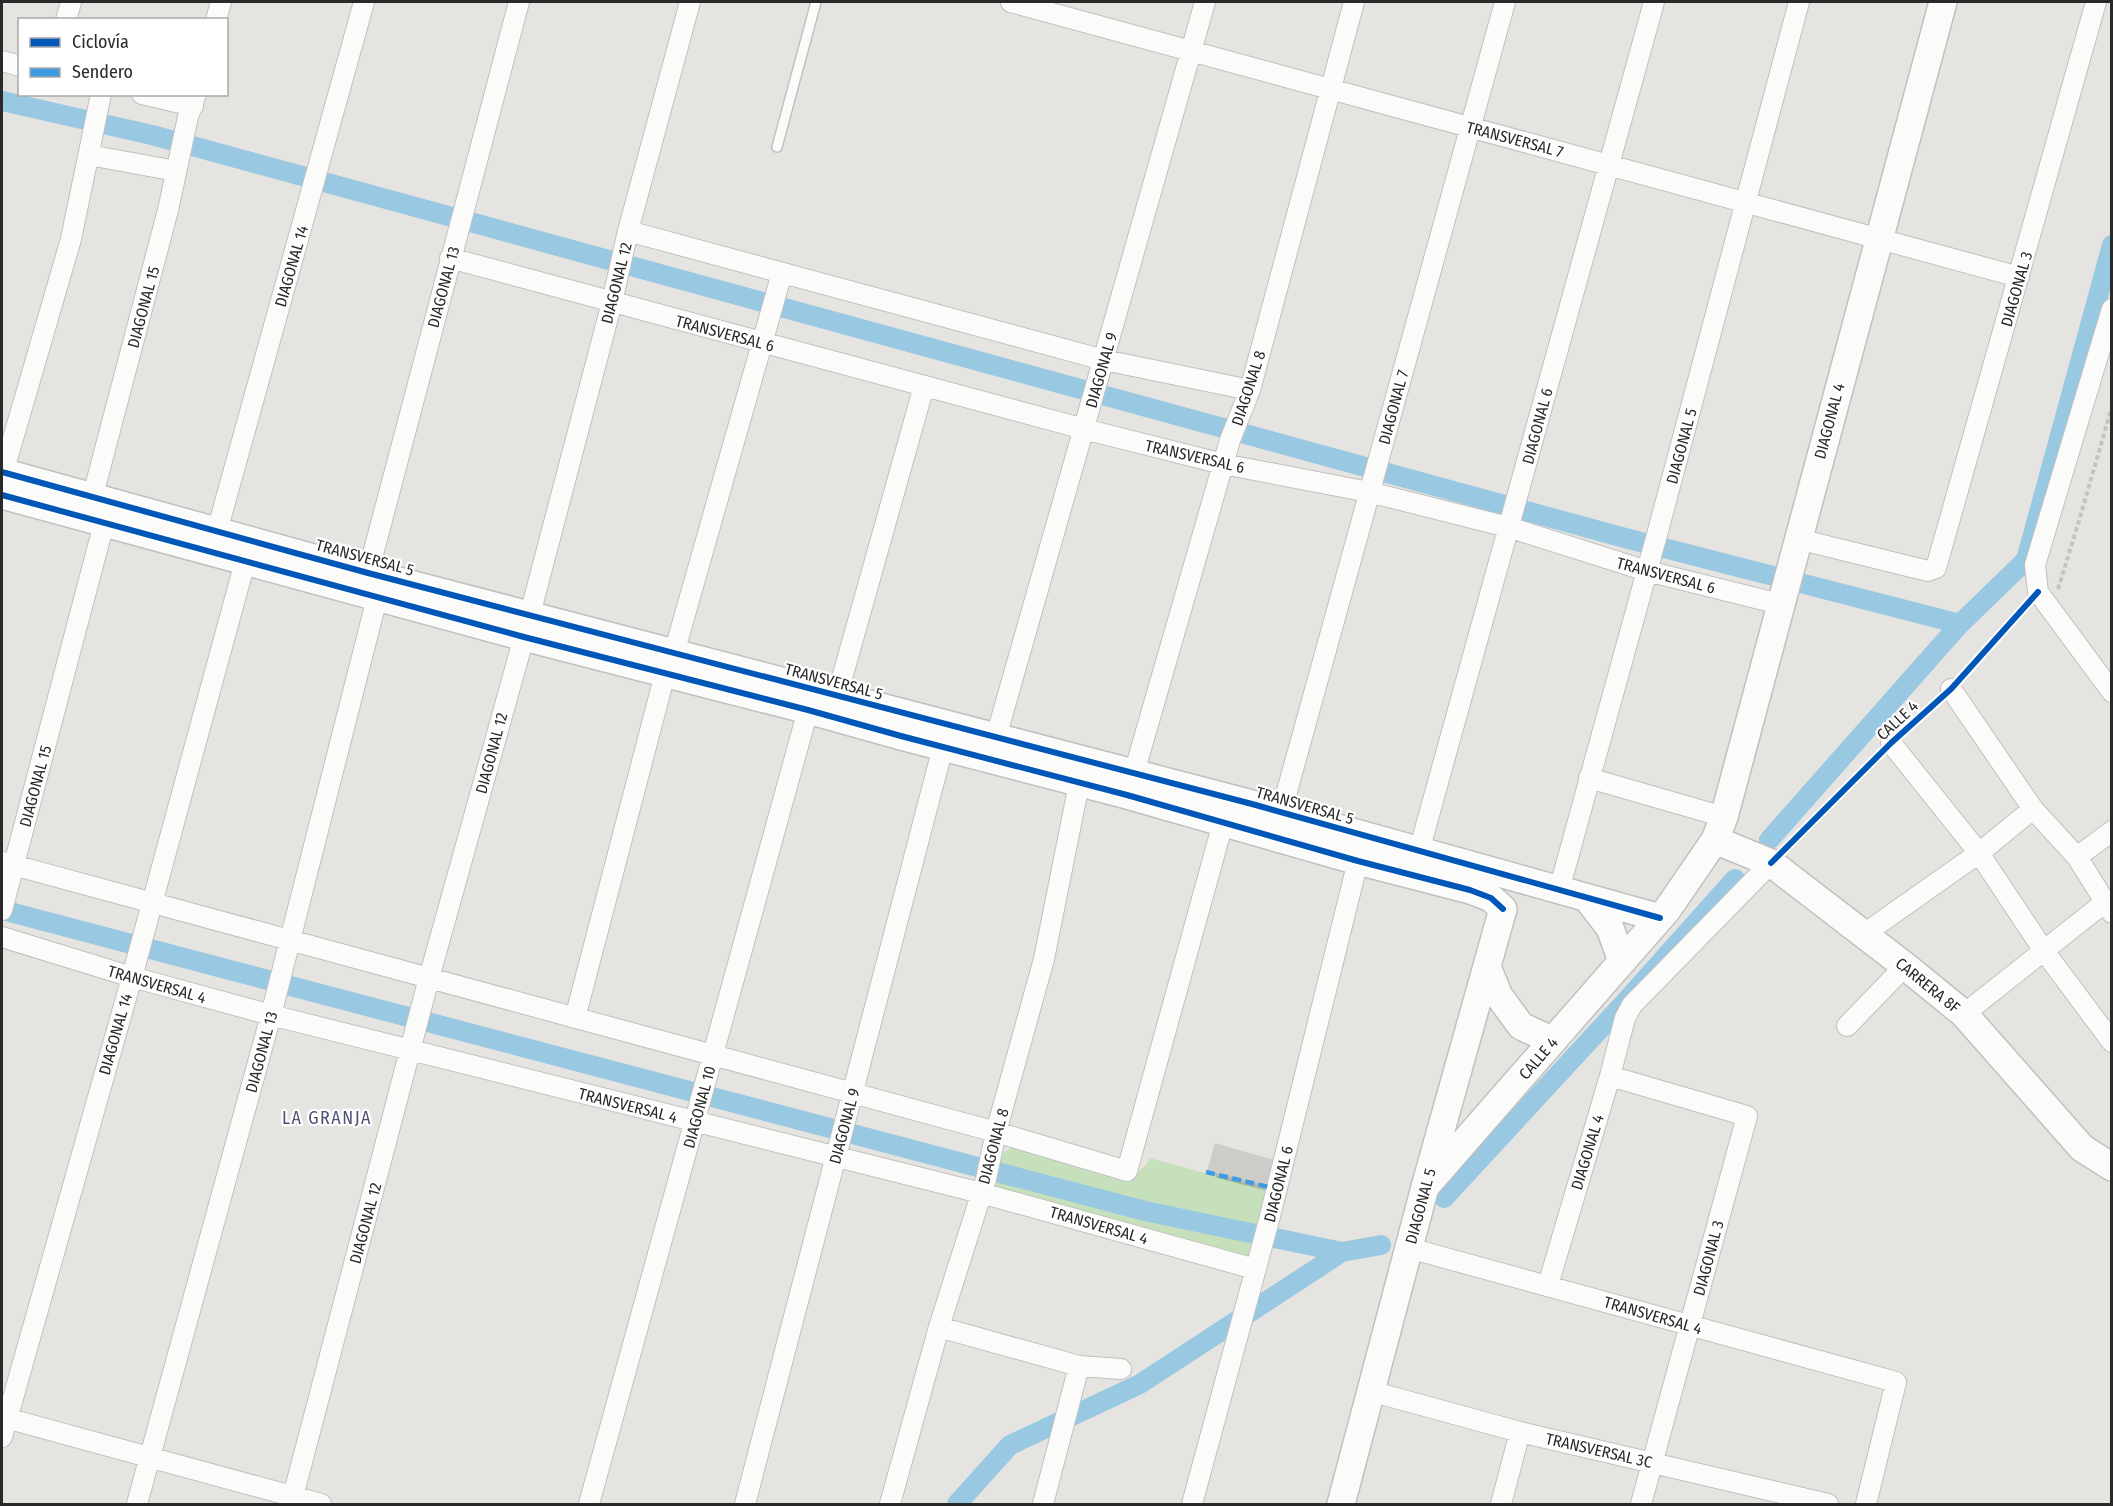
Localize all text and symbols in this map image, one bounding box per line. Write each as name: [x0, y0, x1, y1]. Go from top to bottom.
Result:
legend: [18, 18, 228, 96]
text: Ciclovía: [72, 31, 129, 53]
text: Sendero: [72, 61, 133, 83]
street label: TRANSVERSAL 7: [1464, 117, 1566, 162]
street label: DIAGONAL 14: [271, 223, 312, 309]
street label: DIAGONAL 12: [597, 240, 636, 326]
street label: DIAGONAL 13: [424, 244, 463, 330]
street label: DIAGONAL 3: [1997, 249, 2036, 329]
street label: DIAGONAL 15: [123, 264, 163, 350]
street label: TRANSVERSAL 6: [674, 311, 776, 356]
street label: DIAGONAL 9: [1082, 330, 1121, 410]
street label: DIAGONAL 8: [1227, 348, 1270, 428]
street label: DIAGONAL 7: [1374, 367, 1413, 446]
street label: DIAGONAL 4: [1810, 381, 1849, 461]
street label: DIAGONAL 6: [1518, 386, 1557, 466]
street label: DIAGONAL 5: [1662, 406, 1701, 486]
street label: TRANSVERSAL 6: [1143, 436, 1246, 477]
street label: TRANSVERSAL 5: [314, 535, 416, 580]
street label: TRANSVERSAL 6: [1615, 553, 1717, 598]
street label: TRANSVERSAL 5: [783, 659, 885, 704]
street label: CALLE 4: [1873, 696, 1922, 744]
street label: DIAGONAL 12: [472, 710, 511, 796]
street label: DIAGONAL 15: [15, 743, 55, 829]
street label: TRANSVERSAL 5: [1254, 782, 1356, 828]
street label: CARRERA 8F: [1892, 954, 1964, 1017]
street label: TRANSVERSAL 4: [106, 961, 208, 1008]
street label: DIAGONAL 14: [95, 991, 136, 1077]
street label: DIAGONAL 13: [242, 1009, 281, 1095]
street label: CALLE 4: [1515, 1033, 1562, 1083]
street label: DIAGONAL 10: [679, 1064, 720, 1150]
street label: TRANSVERSAL 4: [577, 1084, 679, 1127]
street label: DIAGONAL 9: [825, 1086, 864, 1166]
street label: DIAGONAL 8: [974, 1106, 1013, 1186]
district label: LA GRANJA: [282, 1107, 372, 1129]
street label: DIAGONAL 4: [1567, 1112, 1608, 1192]
street label: DIAGONAL 6: [1260, 1144, 1297, 1224]
street label: DIAGONAL 5: [1401, 1166, 1440, 1246]
street label: DIAGONAL 12: [346, 1180, 385, 1266]
street label: TRANSVERSAL 4: [1048, 1202, 1150, 1249]
street label: DIAGONAL 3: [1689, 1218, 1728, 1298]
street label: TRANSVERSAL 4: [1602, 1292, 1704, 1339]
street label: TRANSVERSAL 3C: [1544, 1429, 1654, 1472]

